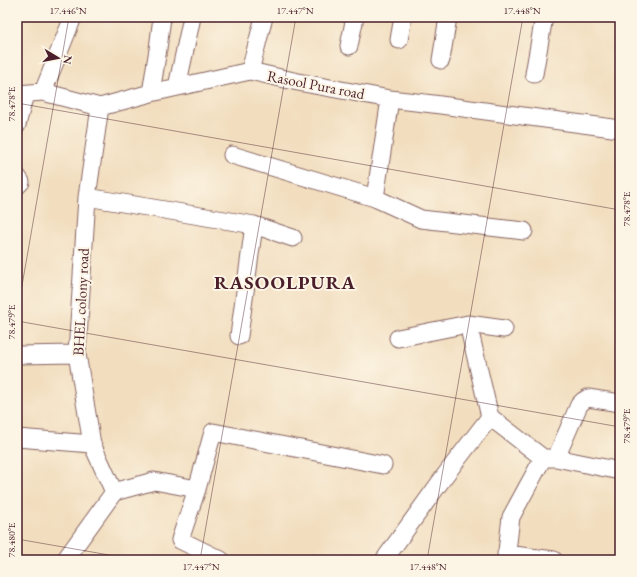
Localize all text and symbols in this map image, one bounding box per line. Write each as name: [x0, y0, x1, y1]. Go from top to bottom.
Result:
text: 17.446°N: [49, 4, 87, 17]
text: 17.447°N: [276, 4, 314, 17]
text: 17.448°N: [503, 4, 541, 17]
north arrow: [38, 38, 78, 78]
text: N: [60, 54, 76, 65]
street label: Rasool Pura road: [266, 66, 367, 103]
text: 78.478°E: [5, 86, 18, 121]
text: 78.478°E: [620, 191, 633, 226]
street label: BHEL colony road: [68, 247, 93, 356]
district label: RASOOLPURA: [214, 270, 356, 295]
text: 78.479°E: [5, 304, 18, 339]
text: 78.479°E: [620, 408, 633, 443]
text: 78.480°E: [5, 522, 18, 557]
text: 17.447°N: [182, 560, 220, 573]
text: 17.448°N: [409, 560, 447, 573]

